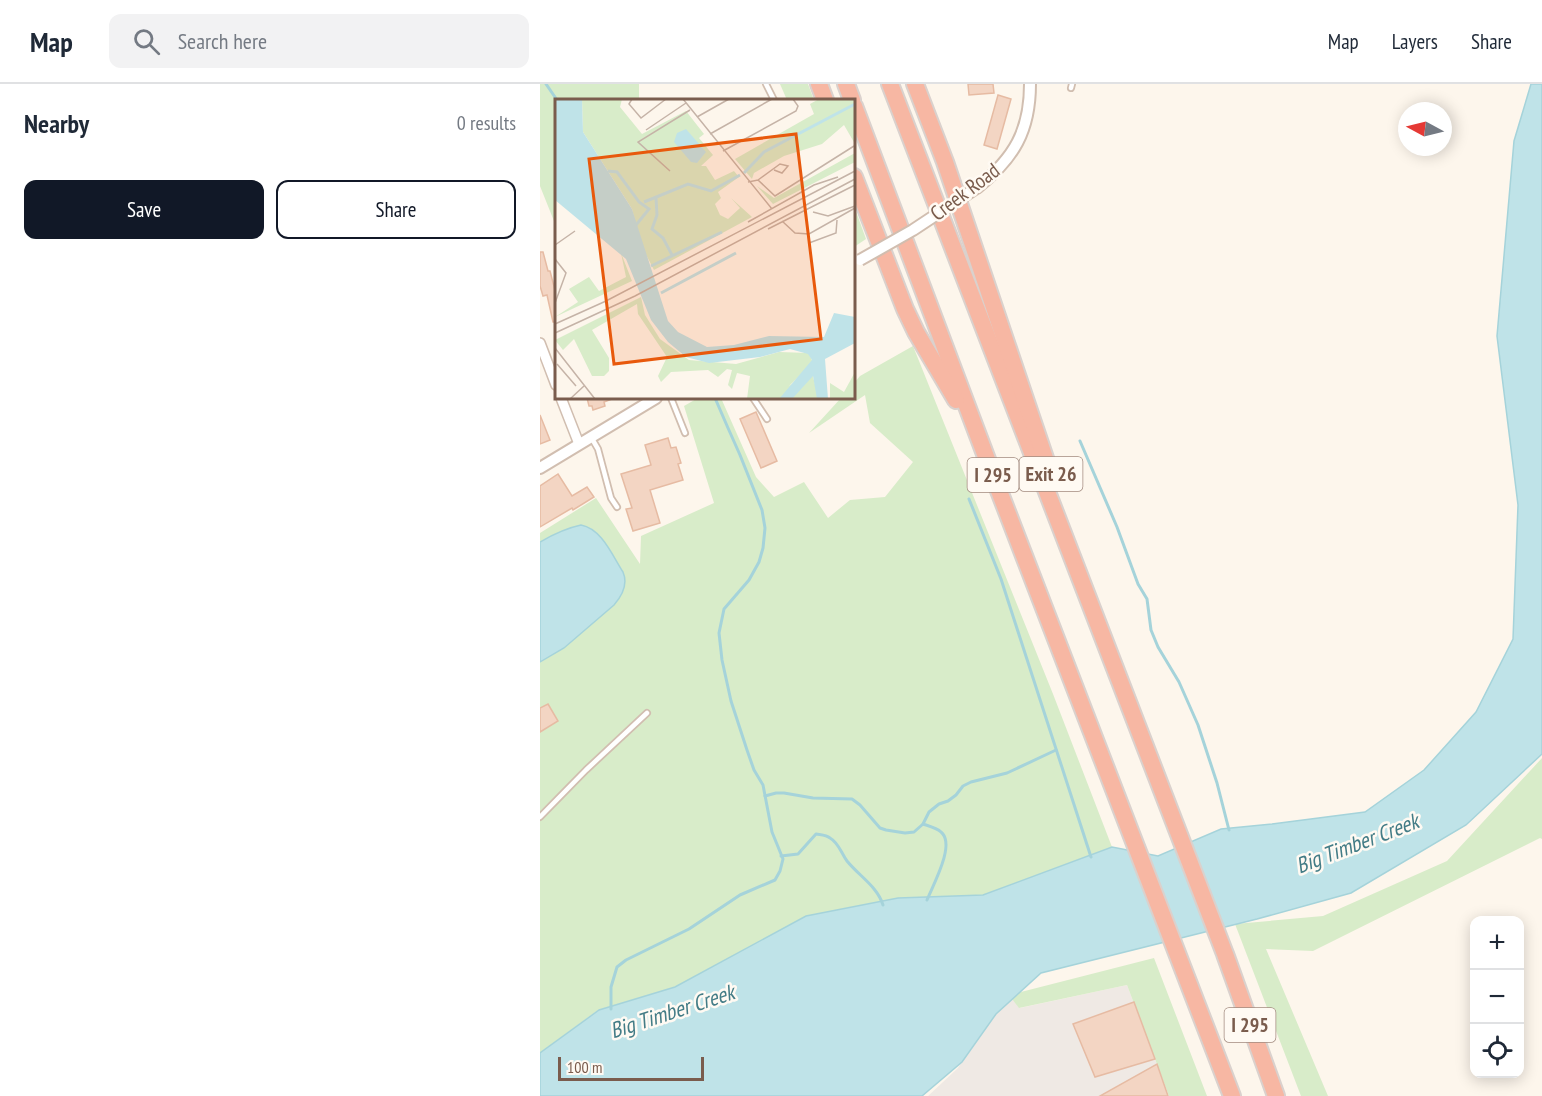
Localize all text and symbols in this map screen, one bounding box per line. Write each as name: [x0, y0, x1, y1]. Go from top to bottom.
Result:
search box: [109, 14, 529, 68]
text: Map: [30, 23, 73, 60]
icon: search: [130, 25, 163, 58]
text: Search here: [178, 27, 267, 55]
text: Map: [1328, 28, 1359, 55]
text: Layers: [1392, 28, 1438, 55]
text: Share: [1471, 28, 1512, 55]
inset map: [555, 99, 855, 399]
north arrow: [1398, 102, 1452, 156]
text: Nearby: [24, 107, 89, 140]
text: 0 results: [457, 110, 516, 136]
street label: Creek Road: [925, 157, 1005, 227]
button: Save: [24, 180, 264, 239]
button: Share: [276, 180, 516, 239]
road number: Exit 26: [1020, 457, 1082, 491]
road number: I 295: [968, 458, 1018, 492]
water label: Big Timber Creek: [1292, 806, 1425, 879]
map controls: [1470, 916, 1524, 1078]
button: +: [1470, 916, 1524, 970]
button: −: [1470, 970, 1524, 1024]
water label: Big Timber Creek: [606, 977, 740, 1044]
road number: I 295: [1224, 1008, 1276, 1042]
button: locate: [1470, 1024, 1524, 1078]
scale bar: [558, 1054, 704, 1082]
text: 100 m: [567, 1057, 602, 1077]

